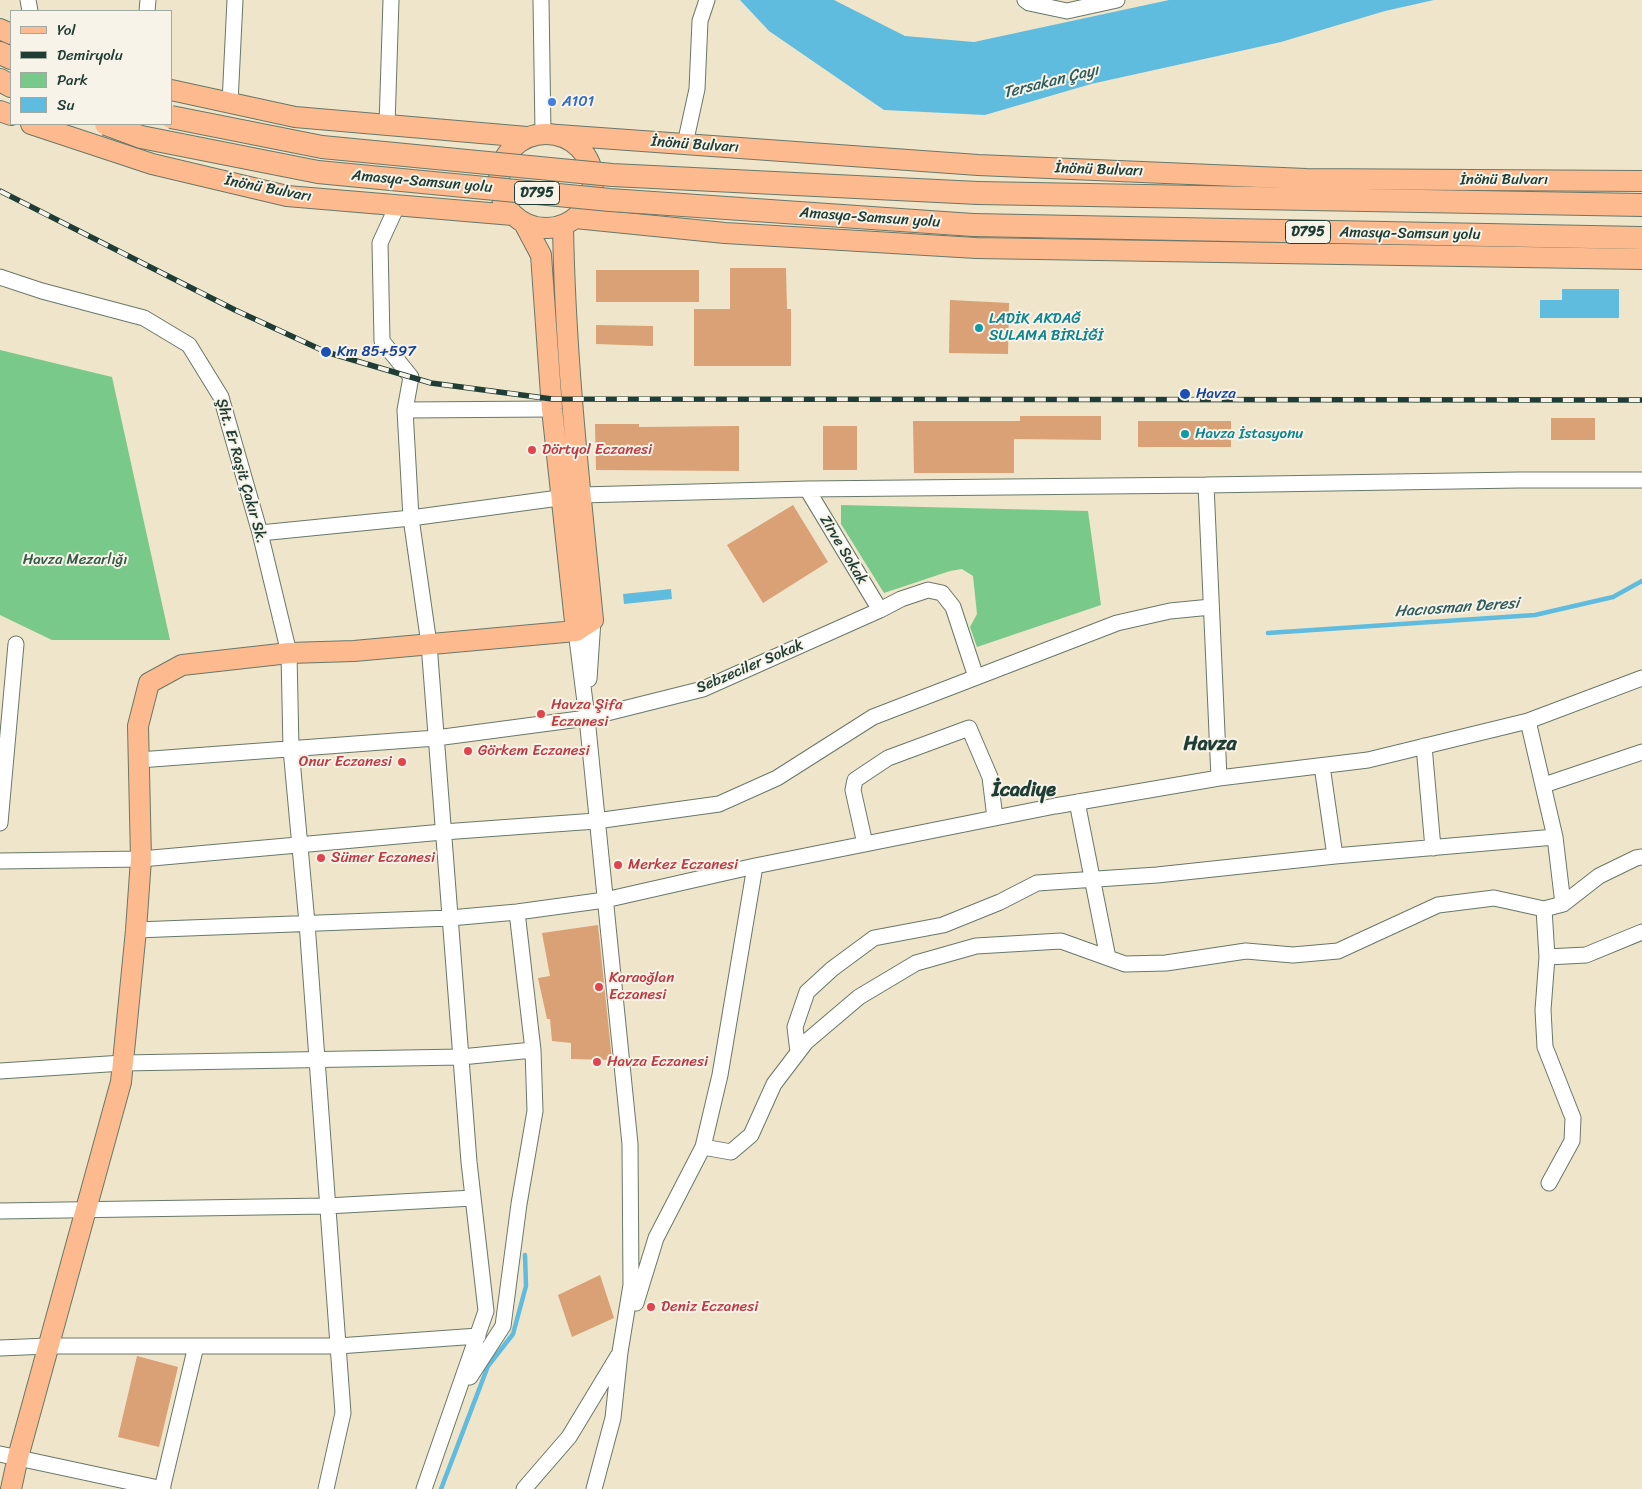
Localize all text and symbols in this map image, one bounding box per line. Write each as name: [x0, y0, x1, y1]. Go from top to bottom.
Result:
legend: [10, 10, 172, 125]
text: Yol: [57, 17, 76, 43]
text: Demiryolu: [57, 42, 123, 68]
water label: Tersakan Çayı: [1001, 61, 1101, 103]
text: Park: [57, 67, 88, 93]
text: Su: [57, 92, 74, 118]
place label: A101: [562, 93, 594, 111]
marker: A101: [546, 96, 558, 108]
street label: İnönü Bulvarı: [650, 133, 740, 157]
street label: İnönü Bulvarı: [1055, 159, 1143, 181]
street label: Amasya-Samsun yolu: [351, 167, 493, 197]
street label: İnönü Bulvarı: [1460, 171, 1548, 189]
street label: İnönü Bulvarı: [223, 172, 313, 206]
road number: D795: [514, 182, 560, 204]
street label: Amasya-Samsun yolu: [799, 204, 941, 232]
road number: D795: [1286, 220, 1330, 243]
street label: Amasya-Samsun yolu: [1339, 224, 1481, 244]
place label: LADİK AKDAĞ SULAMA BİRLİĞİ: [989, 310, 1103, 345]
marker: LADİK AKDAĞ SULAMA BİRLİĞİ: [973, 322, 985, 334]
place label: Km 85+597: [337, 343, 416, 361]
marker: Km 85+597: [319, 345, 333, 359]
place label: Havza: [1196, 385, 1236, 403]
marker: Havza: [1178, 387, 1192, 401]
street label: Şht. Er Raşit Çakır Sk.: [212, 397, 270, 545]
place label: Havza İstasyonu: [1195, 425, 1303, 443]
marker: Havza İstasyonu: [1179, 428, 1191, 440]
place label: Dörtyol Eczanesi: [542, 441, 652, 459]
marker: Dörtyol Eczanesi: [526, 444, 538, 456]
street label: Zirve Sokak: [815, 512, 871, 588]
park label: Havza Mezarlığı: [23, 551, 127, 569]
water label: Hacıosman Deresi: [1394, 594, 1520, 622]
street label: Sebzeciler Sokak: [694, 636, 806, 698]
place label: Havza Şifa Eczanesi: [551, 696, 622, 731]
marker: Havza Şifa Eczanesi: [535, 708, 547, 720]
district label: Havza: [1183, 733, 1237, 757]
place label: Görkem Eczanesi: [478, 742, 590, 760]
marker: Görkem Eczanesi: [462, 745, 474, 757]
place label: Onur Eczanesi: [299, 753, 392, 771]
marker: Onur Eczanesi: [396, 756, 408, 768]
district label: İcadiye: [992, 779, 1056, 803]
place label: Sümer Eczanesi: [331, 849, 435, 867]
marker: Sümer Eczanesi: [315, 852, 327, 864]
place label: Merkez Eczanesi: [628, 856, 738, 874]
marker: Merkez Eczanesi: [612, 859, 624, 871]
place label: Karaoğlan Eczanesi: [609, 969, 674, 1004]
marker: Karaoğlan Eczanesi: [593, 981, 605, 993]
place label: Havza Eczanesi: [607, 1053, 708, 1071]
marker: Havza Eczanesi: [591, 1056, 603, 1068]
place label: Deniz Eczanesi: [661, 1298, 758, 1316]
marker: Deniz Eczanesi: [645, 1301, 657, 1313]

